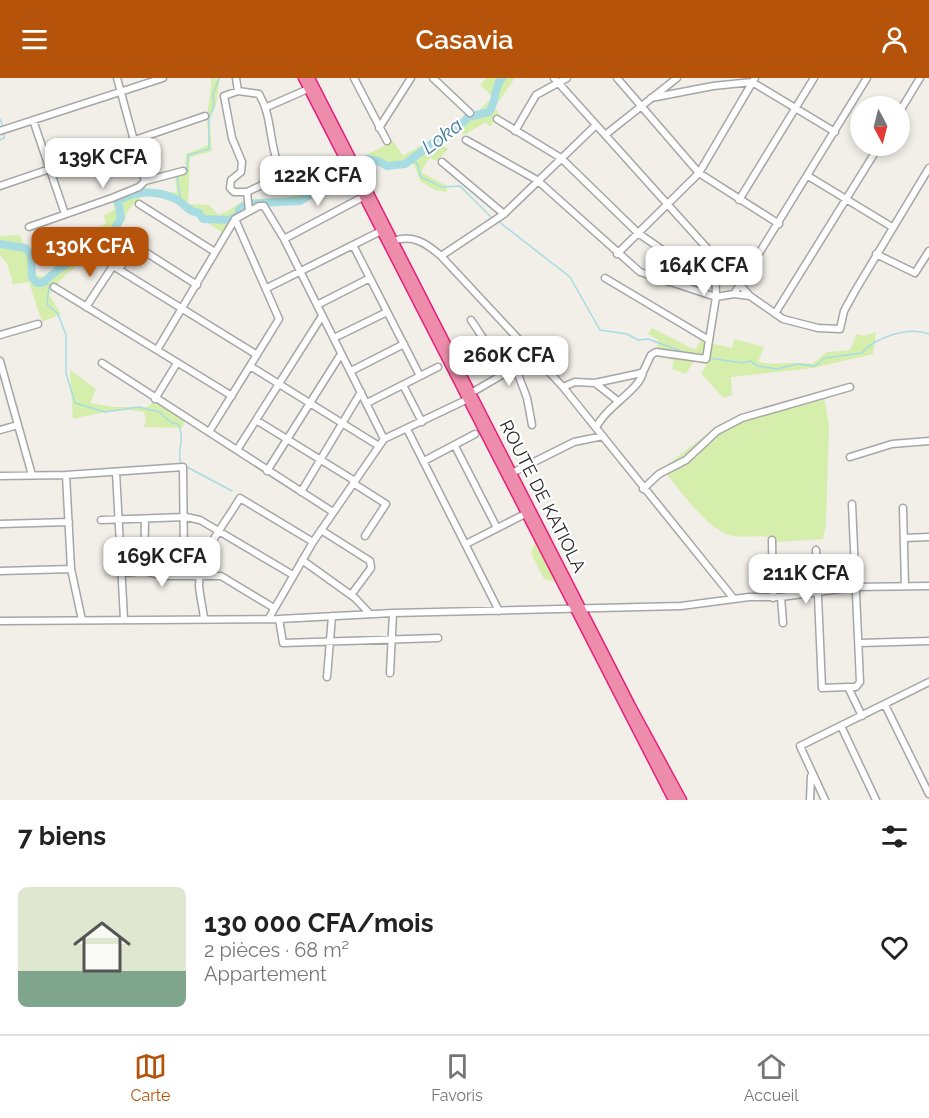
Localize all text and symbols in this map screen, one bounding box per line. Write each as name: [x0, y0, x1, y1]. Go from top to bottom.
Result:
icon: menu: [18, 23, 51, 56]
icon: person: [878, 23, 911, 56]
text: Casavia: [415, 24, 514, 55]
north arrow: [850, 96, 910, 156]
map controls: [850, 96, 910, 156]
water label: Loka: [417, 113, 467, 159]
pin: 139K CFA: [41, 138, 165, 189]
text: 139K CFA: [59, 145, 147, 169]
pin: 122K CFA: [256, 156, 380, 207]
text: 122K CFA: [274, 163, 362, 187]
pin: 130K CFA: [28, 227, 152, 278]
text: 130K CFA: [46, 234, 134, 258]
pin: 164K CFA: [642, 246, 766, 297]
text: 164K CFA: [659, 253, 749, 277]
pin: 260K CFA: [447, 336, 571, 387]
text: 260K CFA: [463, 343, 555, 367]
street label: ROUTE DE KATIOLA: [496, 416, 590, 576]
pin: 169K CFA: [100, 537, 224, 588]
text: 169K CFA: [117, 544, 207, 568]
pin: 211K CFA: [744, 554, 868, 605]
text: 211K CFA: [763, 561, 849, 585]
icon: filters: [878, 820, 911, 853]
text: 7 biens: [18, 821, 106, 851]
text: 130 000 CFA/mois: [204, 908, 434, 938]
icon: home: [66, 911, 138, 983]
icon: heart: [878, 931, 911, 964]
text: 2 pièces · 68 m²: [204, 938, 349, 962]
text: Appartement: [204, 962, 327, 986]
tab: Carte: [130, 1050, 170, 1105]
tab: Favoris: [431, 1050, 483, 1105]
tab: Accueil: [744, 1050, 799, 1105]

